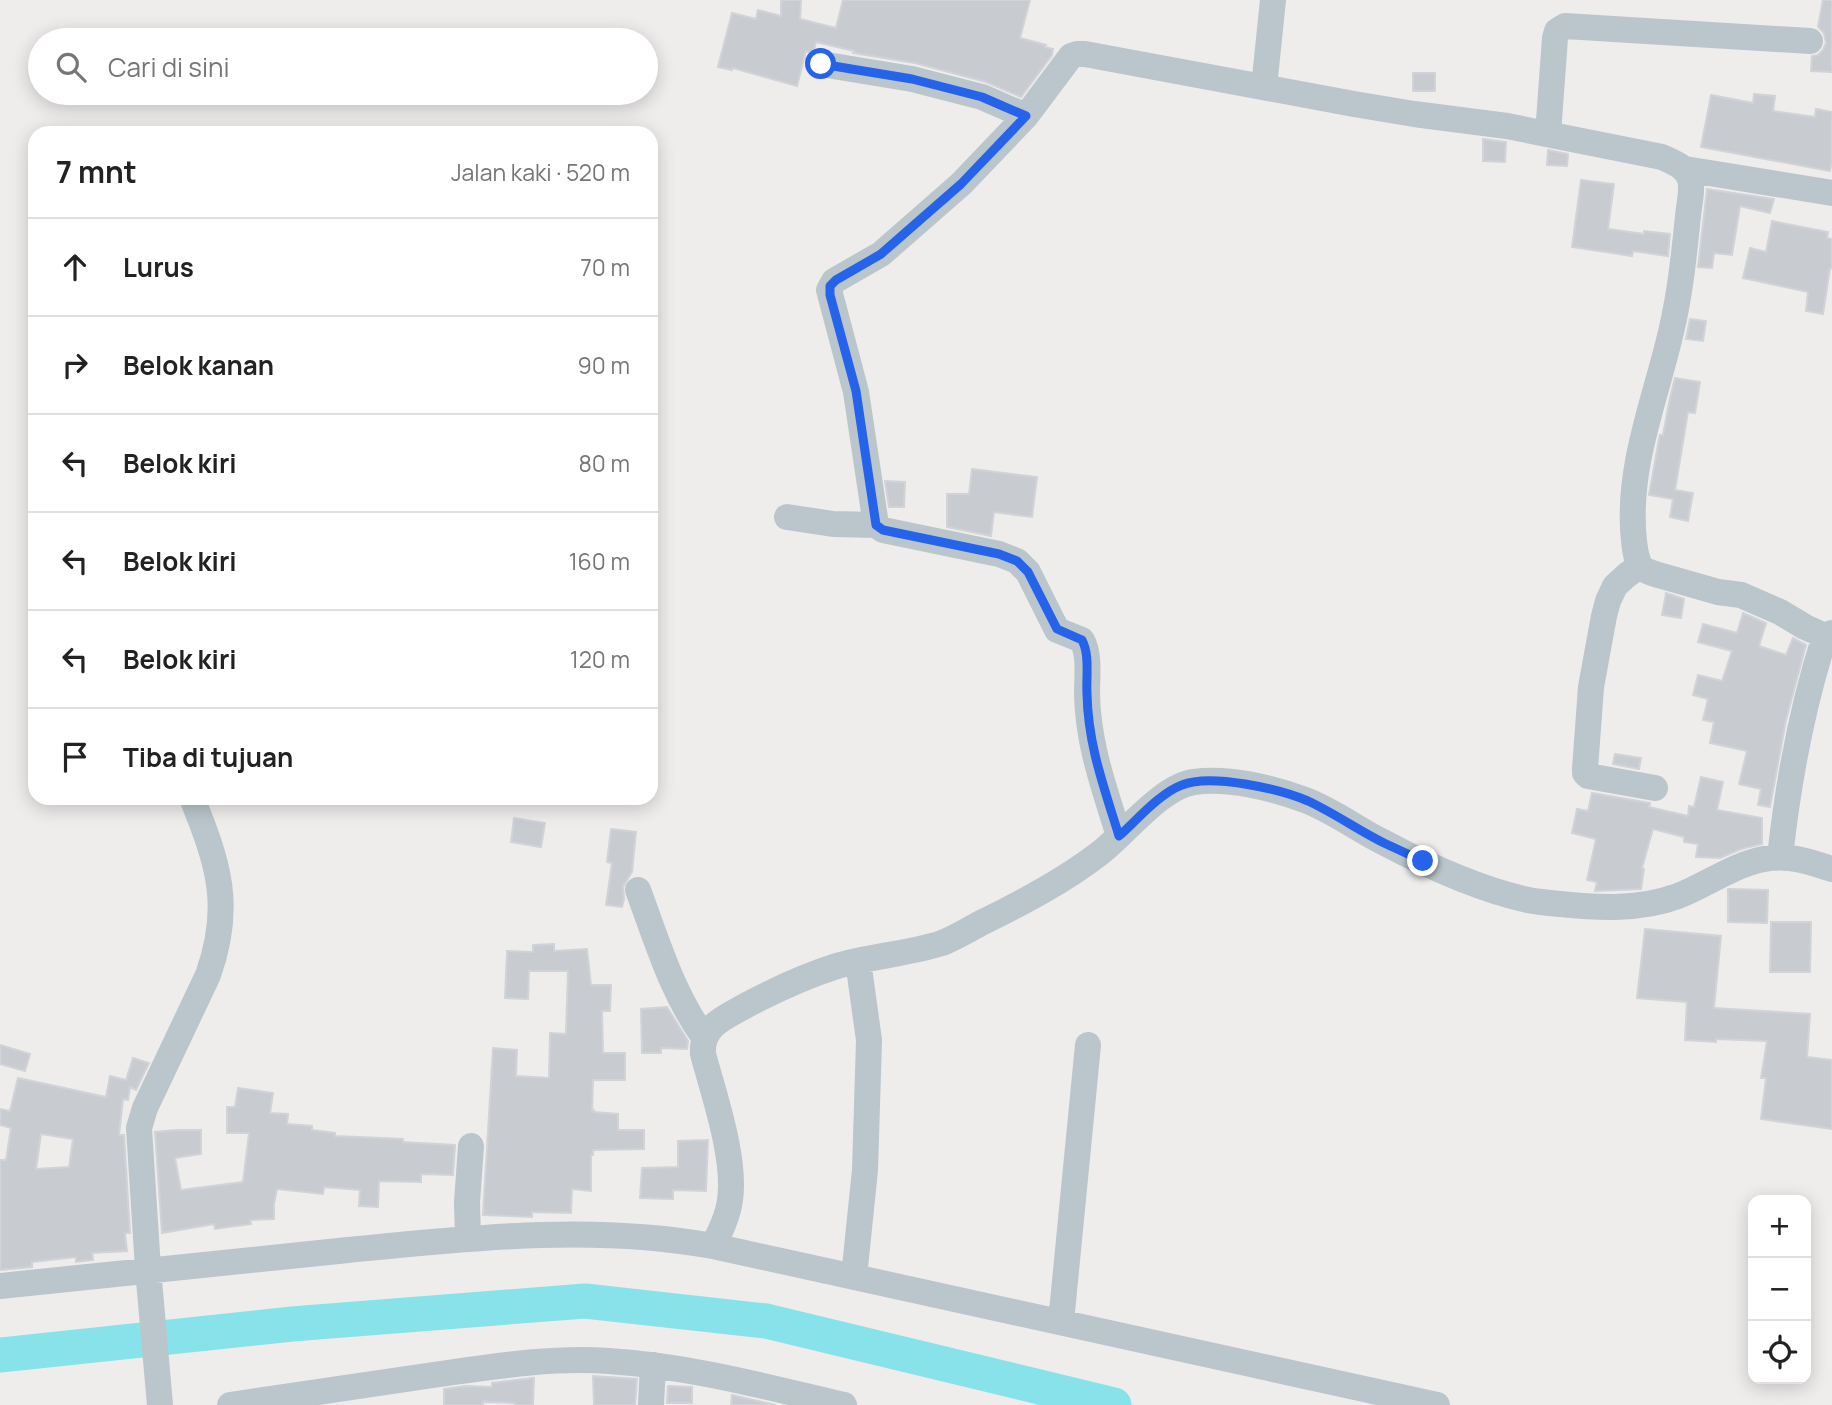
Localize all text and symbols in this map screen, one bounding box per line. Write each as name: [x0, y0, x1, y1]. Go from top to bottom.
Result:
search box: [28, 28, 658, 105]
icon: search: [52, 48, 90, 86]
route start: [805, 48, 836, 79]
text: Cari di sini: [108, 49, 230, 85]
text: 7 mnt: [56, 151, 137, 192]
text: Jalan kaki · 520 m: [451, 156, 630, 188]
icon: ahead: [56, 248, 94, 286]
text: Lurus: [123, 249, 194, 285]
text: 70 m: [580, 251, 630, 283]
icon: right: [56, 346, 94, 384]
text: Belok kanan: [123, 347, 274, 383]
text: 90 m: [578, 349, 630, 381]
icon: left: [56, 444, 94, 482]
text: Belok kiri: [123, 445, 237, 481]
text: 80 m: [579, 447, 630, 479]
icon: left: [56, 542, 94, 580]
text: Belok kiri: [123, 543, 237, 579]
text: 160 m: [569, 545, 630, 577]
icon: left: [56, 640, 94, 678]
text: Belok kiri: [123, 641, 237, 677]
text: 120 m: [570, 643, 630, 675]
icon: arrive: [56, 738, 94, 776]
text: Tiba di tujuan: [123, 739, 293, 775]
route end: [1407, 845, 1438, 876]
map controls: [1748, 1195, 1811, 1384]
button: +: [1748, 1195, 1811, 1258]
button: −: [1748, 1258, 1811, 1321]
button: locate: [1748, 1321, 1811, 1384]

